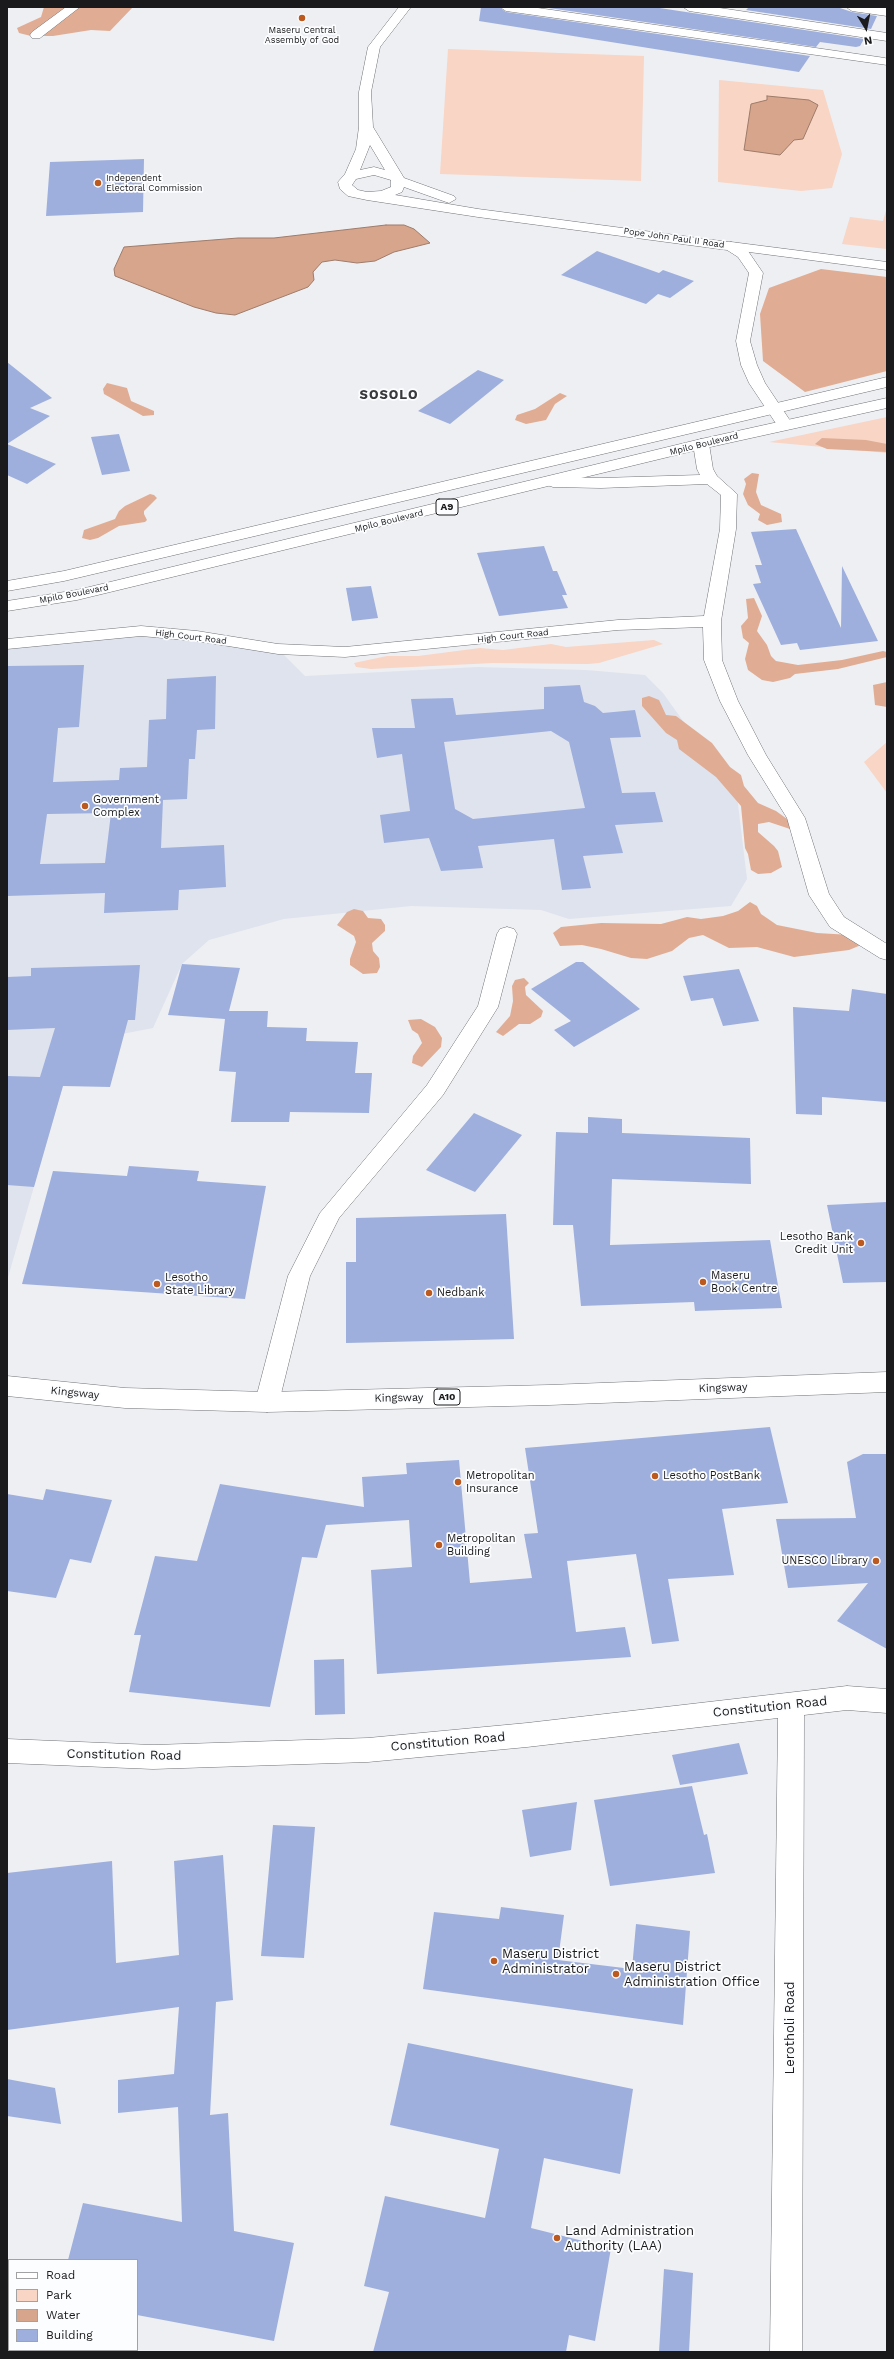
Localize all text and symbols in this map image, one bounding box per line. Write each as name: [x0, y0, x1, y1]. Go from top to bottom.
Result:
north arrow: [846, 8, 886, 48]
marker: Maseru Central Assembly of God: [297, 13, 307, 23]
place label: Maseru Central Assembly of God: [265, 25, 339, 46]
text: N: [863, 33, 873, 47]
place label: Independent Electoral Commission: [106, 173, 202, 194]
marker: Independent Electoral Commission: [93, 178, 103, 188]
street label: Pope John Paul II Road: [623, 226, 725, 250]
district label: SOSOLO: [360, 387, 418, 403]
street label: Mpilo Boulevard: [669, 430, 739, 458]
road number: A9: [436, 499, 458, 515]
street label: Mpilo Boulevard: [354, 507, 424, 535]
street label: Mpilo Boulevard: [38, 582, 110, 606]
street label: High Court Road: [155, 627, 227, 647]
street label: High Court Road: [477, 627, 549, 645]
place label: Government Complex: [93, 793, 159, 819]
marker: Government Complex: [80, 801, 90, 811]
place label: Lesotho Bank Credit Unit: [780, 1230, 853, 1256]
marker: Lesotho Bank Credit Unit: [856, 1238, 866, 1248]
place label: Maseru Book Centre: [711, 1269, 777, 1295]
place label: Lesotho State Library: [165, 1271, 234, 1297]
marker: Maseru Book Centre: [698, 1277, 708, 1287]
marker: Lesotho State Library: [152, 1279, 162, 1289]
place label: Nedbank: [437, 1286, 484, 1300]
marker: Nedbank: [424, 1288, 434, 1298]
street label: Kingsway: [698, 1381, 748, 1395]
street label: Kingsway: [50, 1384, 100, 1402]
road number: A10: [434, 1389, 460, 1405]
street label: Kingsway: [374, 1391, 424, 1405]
place label: Metropolitan Insurance: [466, 1469, 534, 1495]
place label: Lesotho PostBank: [663, 1469, 760, 1483]
marker: Lesotho PostBank: [650, 1471, 660, 1481]
marker: Metropolitan Insurance: [453, 1477, 463, 1487]
place label: Metropolitan Building: [447, 1532, 515, 1558]
marker: Metropolitan Building: [434, 1540, 444, 1550]
place label: UNESCO Library: [781, 1554, 868, 1568]
marker: UNESCO Library: [871, 1556, 881, 1566]
street label: Constitution Road: [712, 1693, 828, 1721]
street label: Constitution Road: [390, 1729, 506, 1755]
street label: Constitution Road: [66, 1746, 182, 1764]
place label: Maseru District Administrator: [502, 1946, 599, 1977]
marker: Maseru District Administrator: [489, 1956, 499, 1966]
place label: Maseru District Administration Office: [624, 1959, 760, 1990]
marker: Maseru District Administration Office: [611, 1969, 621, 1979]
street label: Lerotholi Road: [782, 1982, 798, 2074]
place label: Land Administration Authority (LAA): [565, 2223, 694, 2254]
marker: Land Administration Authority (LAA): [552, 2233, 562, 2243]
legend: [8, 2259, 138, 2351]
text: Road: [46, 2268, 75, 2282]
text: Park: [46, 2288, 72, 2302]
text: Water: [46, 2308, 80, 2322]
text: Building: [46, 2328, 93, 2342]

